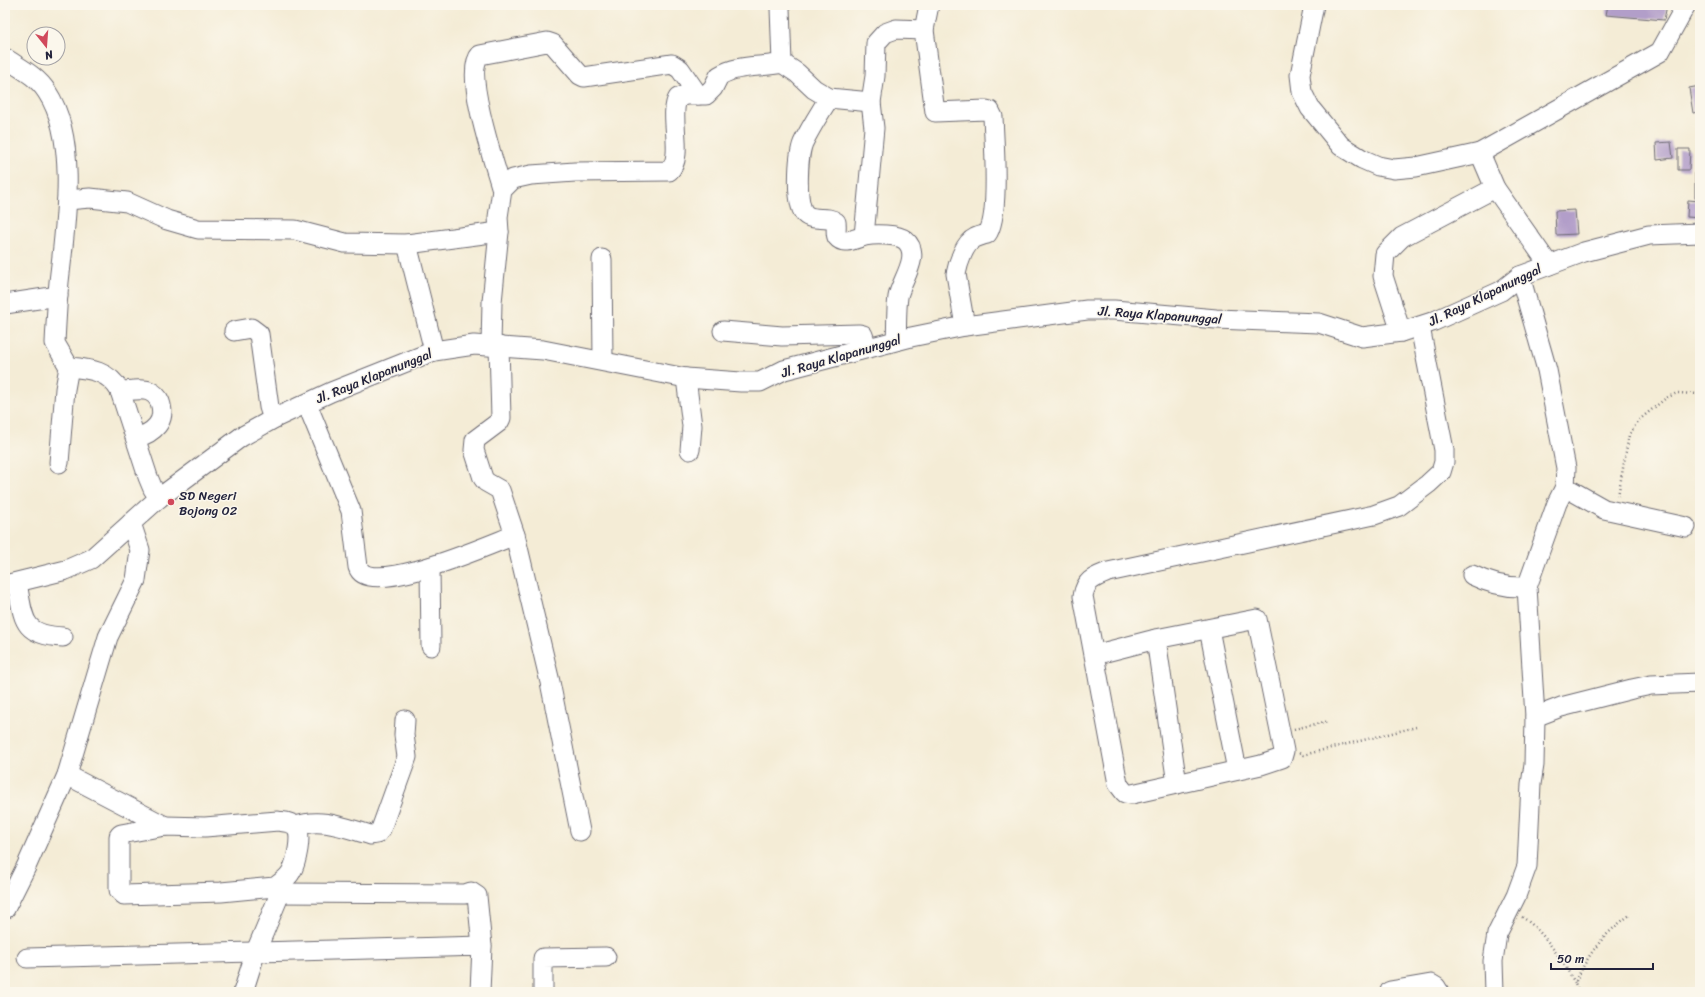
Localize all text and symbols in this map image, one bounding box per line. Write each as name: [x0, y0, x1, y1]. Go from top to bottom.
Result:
north arrow: [26, 26, 66, 66]
text: N: [42, 45, 56, 65]
street label: Jl. Raya Klapanunggal: [1423, 257, 1546, 333]
street label: Jl. Raya Klapanunggal: [1096, 299, 1223, 331]
street label: Jl. Raya Klapanunggal: [777, 328, 904, 384]
street label: Jl. Raya Klapanunggal: [311, 342, 436, 410]
place label: SD Negeri Bojong 02: [179, 484, 238, 522]
marker: SD Negeri Bojong 02: [166, 497, 176, 507]
scale bar: [1551, 945, 1653, 971]
text: 50 m: [1557, 948, 1584, 970]

